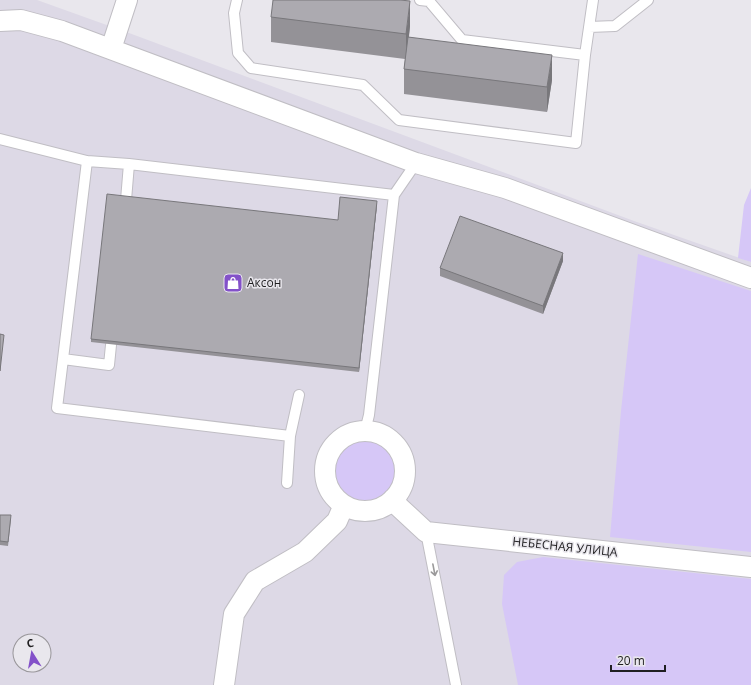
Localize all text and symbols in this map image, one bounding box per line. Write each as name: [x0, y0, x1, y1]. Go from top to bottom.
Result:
shop icon: Аксон: [222, 272, 244, 294]
place label: Аксон: [247, 274, 281, 291]
street label: НЕБЕСНАЯ УЛИЦА: [512, 533, 619, 561]
one-way arrow: [430, 563, 438, 576]
north arrow: [12, 633, 52, 673]
text: С: [25, 635, 35, 651]
scale bar: [611, 647, 665, 673]
text: 20 m: [617, 652, 645, 669]

